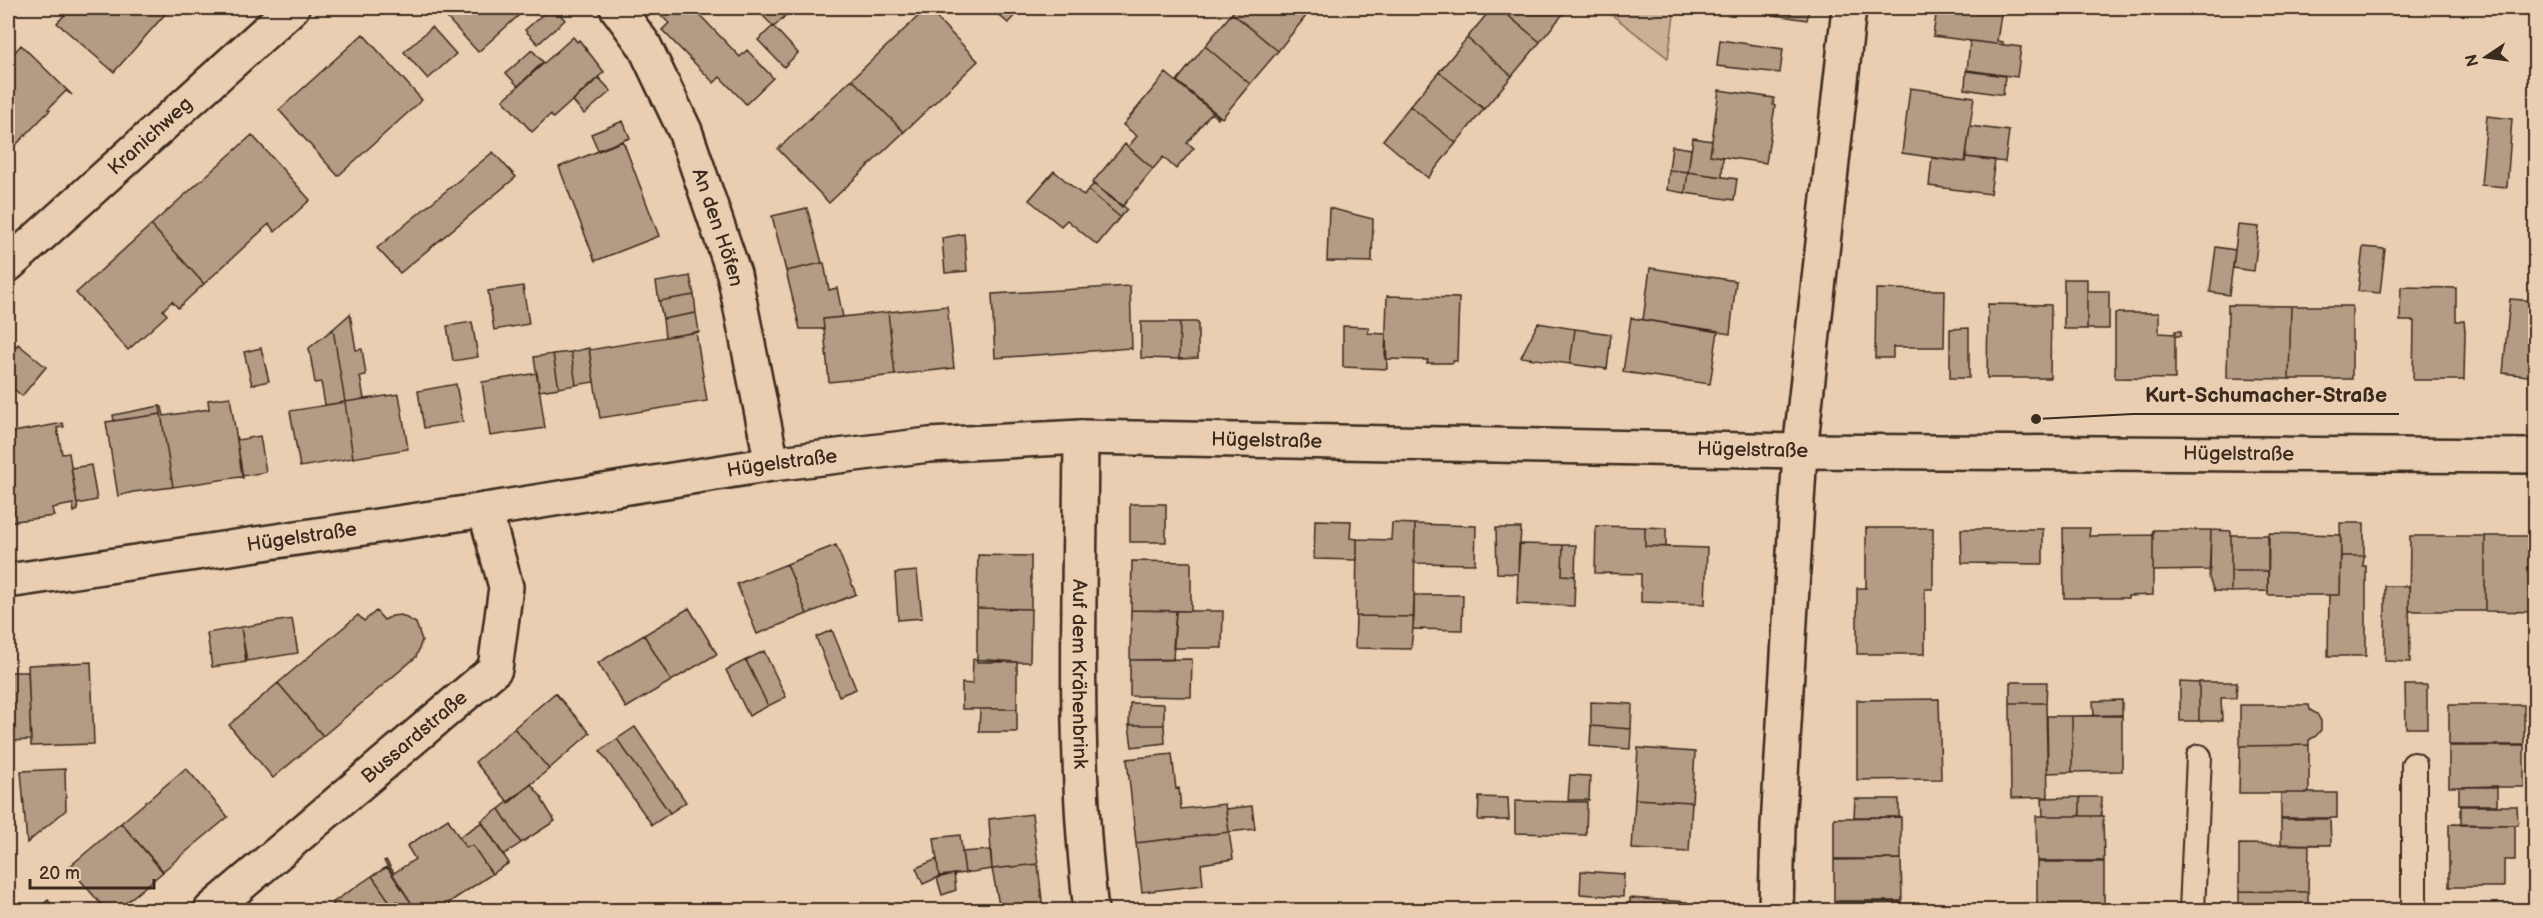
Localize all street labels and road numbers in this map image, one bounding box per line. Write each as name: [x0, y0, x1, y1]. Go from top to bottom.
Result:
street label: Kranichweg: [103, 92, 197, 180]
street label: An den Höfen: [687, 165, 748, 289]
street label: Hügelstraße: [1211, 428, 1323, 454]
street label: Hügelstraße: [1697, 437, 1808, 463]
street label: Hügelstraße: [2183, 442, 2294, 466]
street label: Hügelstraße: [725, 444, 839, 483]
street label: Hügelstraße: [245, 517, 359, 557]
street label: Auf dem Krähenbrink: [1066, 579, 1092, 769]
street label: Bussardstraße: [357, 685, 473, 789]

